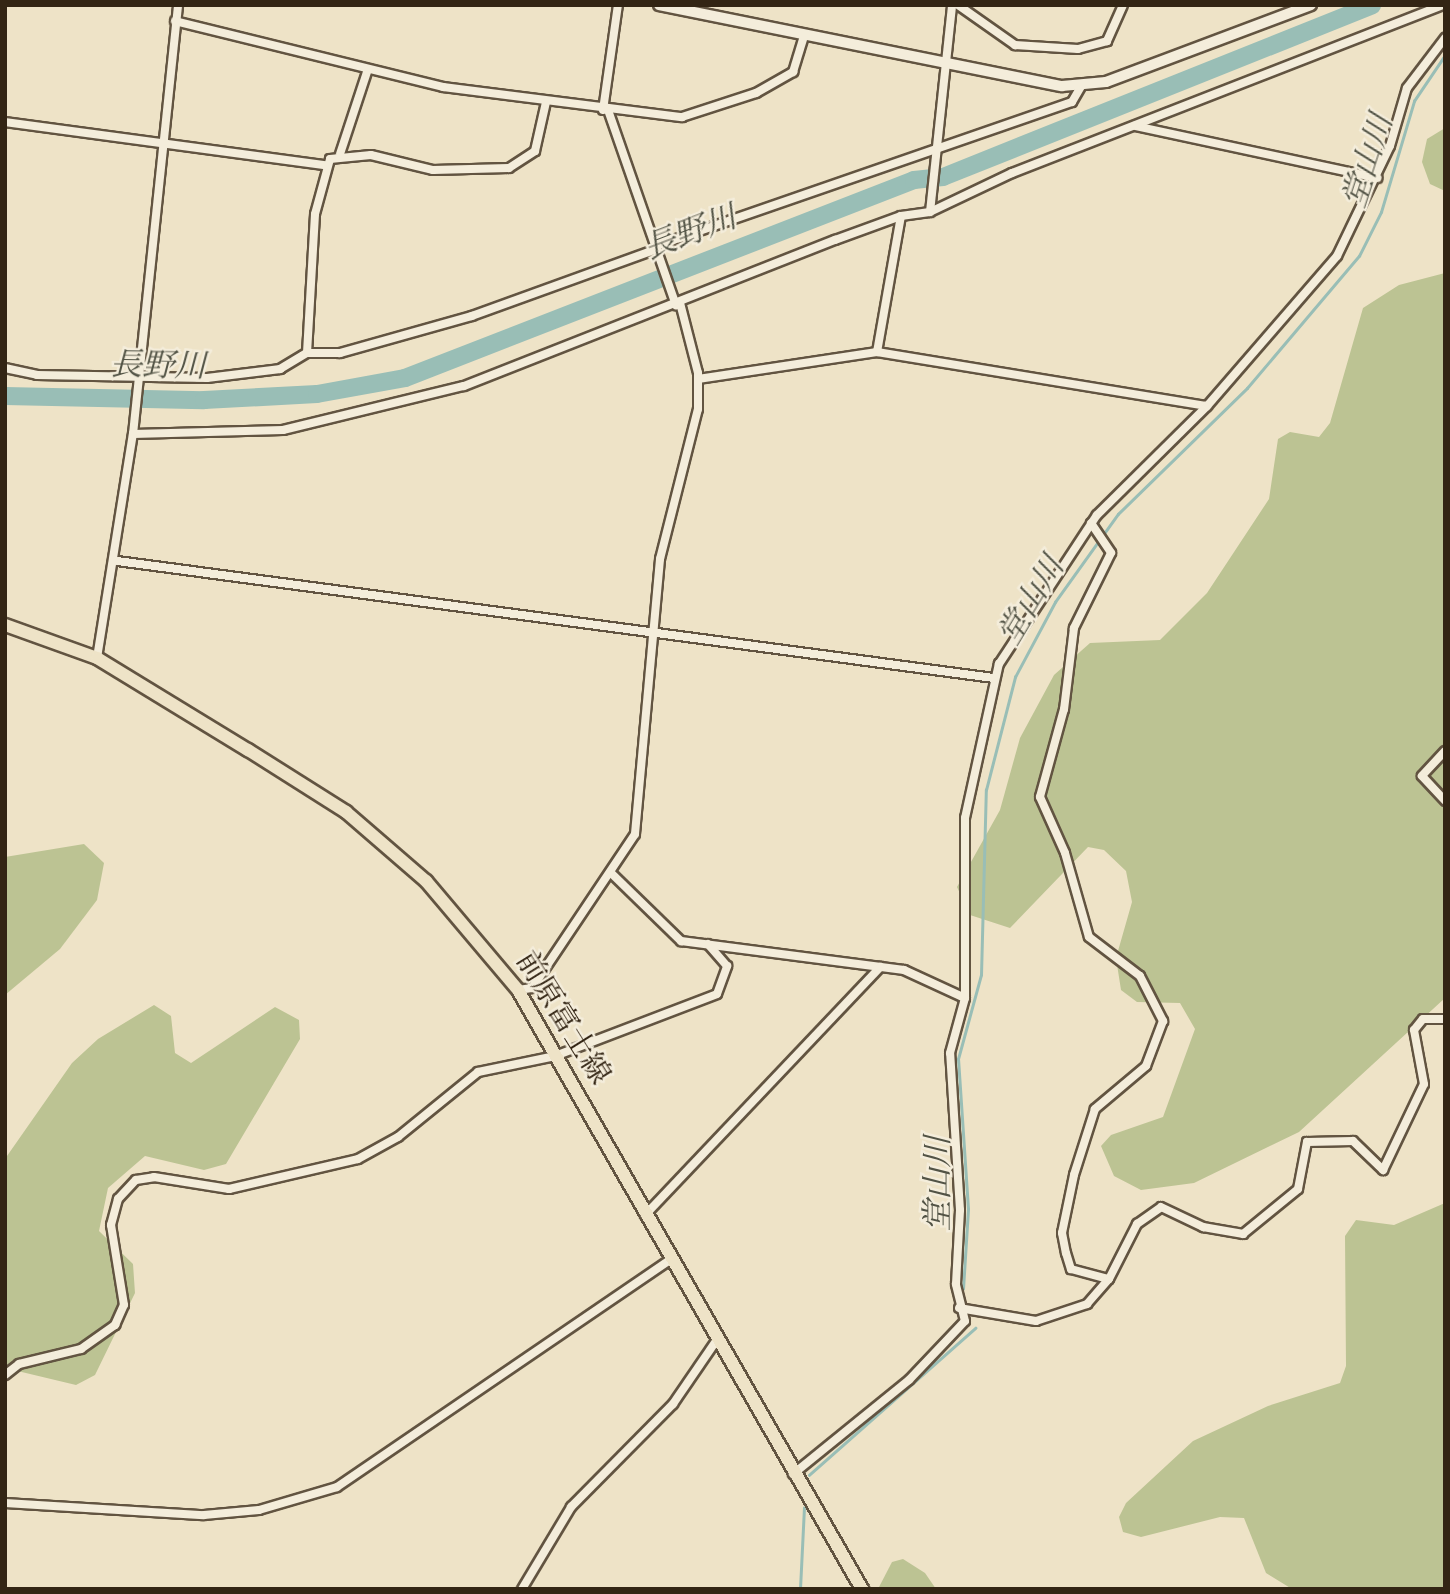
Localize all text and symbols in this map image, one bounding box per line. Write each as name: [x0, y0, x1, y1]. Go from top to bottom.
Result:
water label: 堂山川: [1337, 110, 1403, 214]
water label: 長野川: [639, 200, 743, 270]
water label: 長野川: [110, 348, 206, 388]
water label: 堂山川: [992, 551, 1074, 653]
street label: 前原富士線: [506, 946, 616, 1092]
water label: 堂山川: [921, 1136, 959, 1232]

